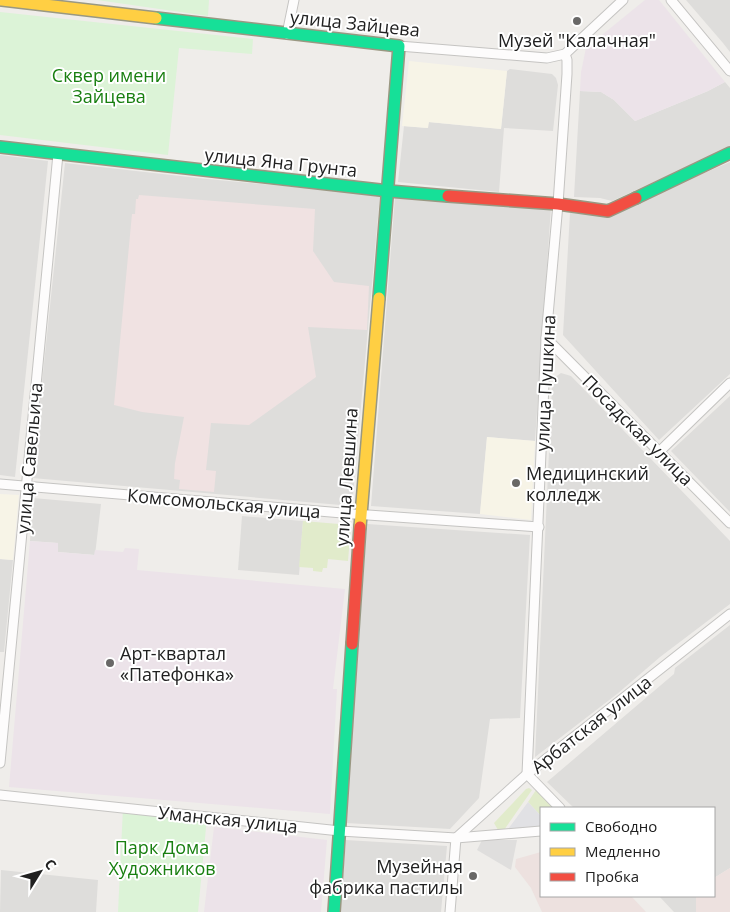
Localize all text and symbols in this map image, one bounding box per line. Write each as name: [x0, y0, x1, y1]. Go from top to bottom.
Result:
street label: улица Зайцева: [289, 4, 421, 42]
marker: Музей "Калачная": [571, 15, 583, 27]
place label: Музей "Калачная": [498, 28, 656, 52]
park label: Сквер имени Зайцева: [52, 63, 166, 108]
street label: улица Яна Грунта: [203, 142, 359, 182]
street label: улица Пушкина: [529, 314, 561, 452]
street label: Посадская улица: [577, 369, 699, 491]
street label: улица Савельича: [10, 381, 48, 535]
street label: улица Левшина: [329, 407, 363, 547]
place label: Медицинский колледж: [526, 461, 649, 506]
marker: Медицинский колледж: [510, 477, 522, 489]
street label: Комсомольская улица: [126, 483, 322, 523]
place label: Арт-квартал «Патефонка»: [120, 641, 234, 686]
marker: Арт-квартал «Патефонка»: [104, 657, 116, 669]
street label: Арбатская улица: [526, 670, 656, 778]
street label: Уманская улица: [157, 800, 299, 838]
legend: [540, 807, 715, 897]
text: Свободно: [585, 816, 657, 836]
park label: Парк Дома Художников: [108, 835, 216, 880]
text: Медленно: [585, 841, 661, 861]
north arrow: [15, 847, 65, 897]
place label: Музейная фабрика пастилы: [309, 854, 463, 899]
text: С: [41, 855, 61, 873]
text: Пробка: [585, 866, 639, 886]
marker: Музейная фабрика пастилы: [467, 870, 479, 882]

